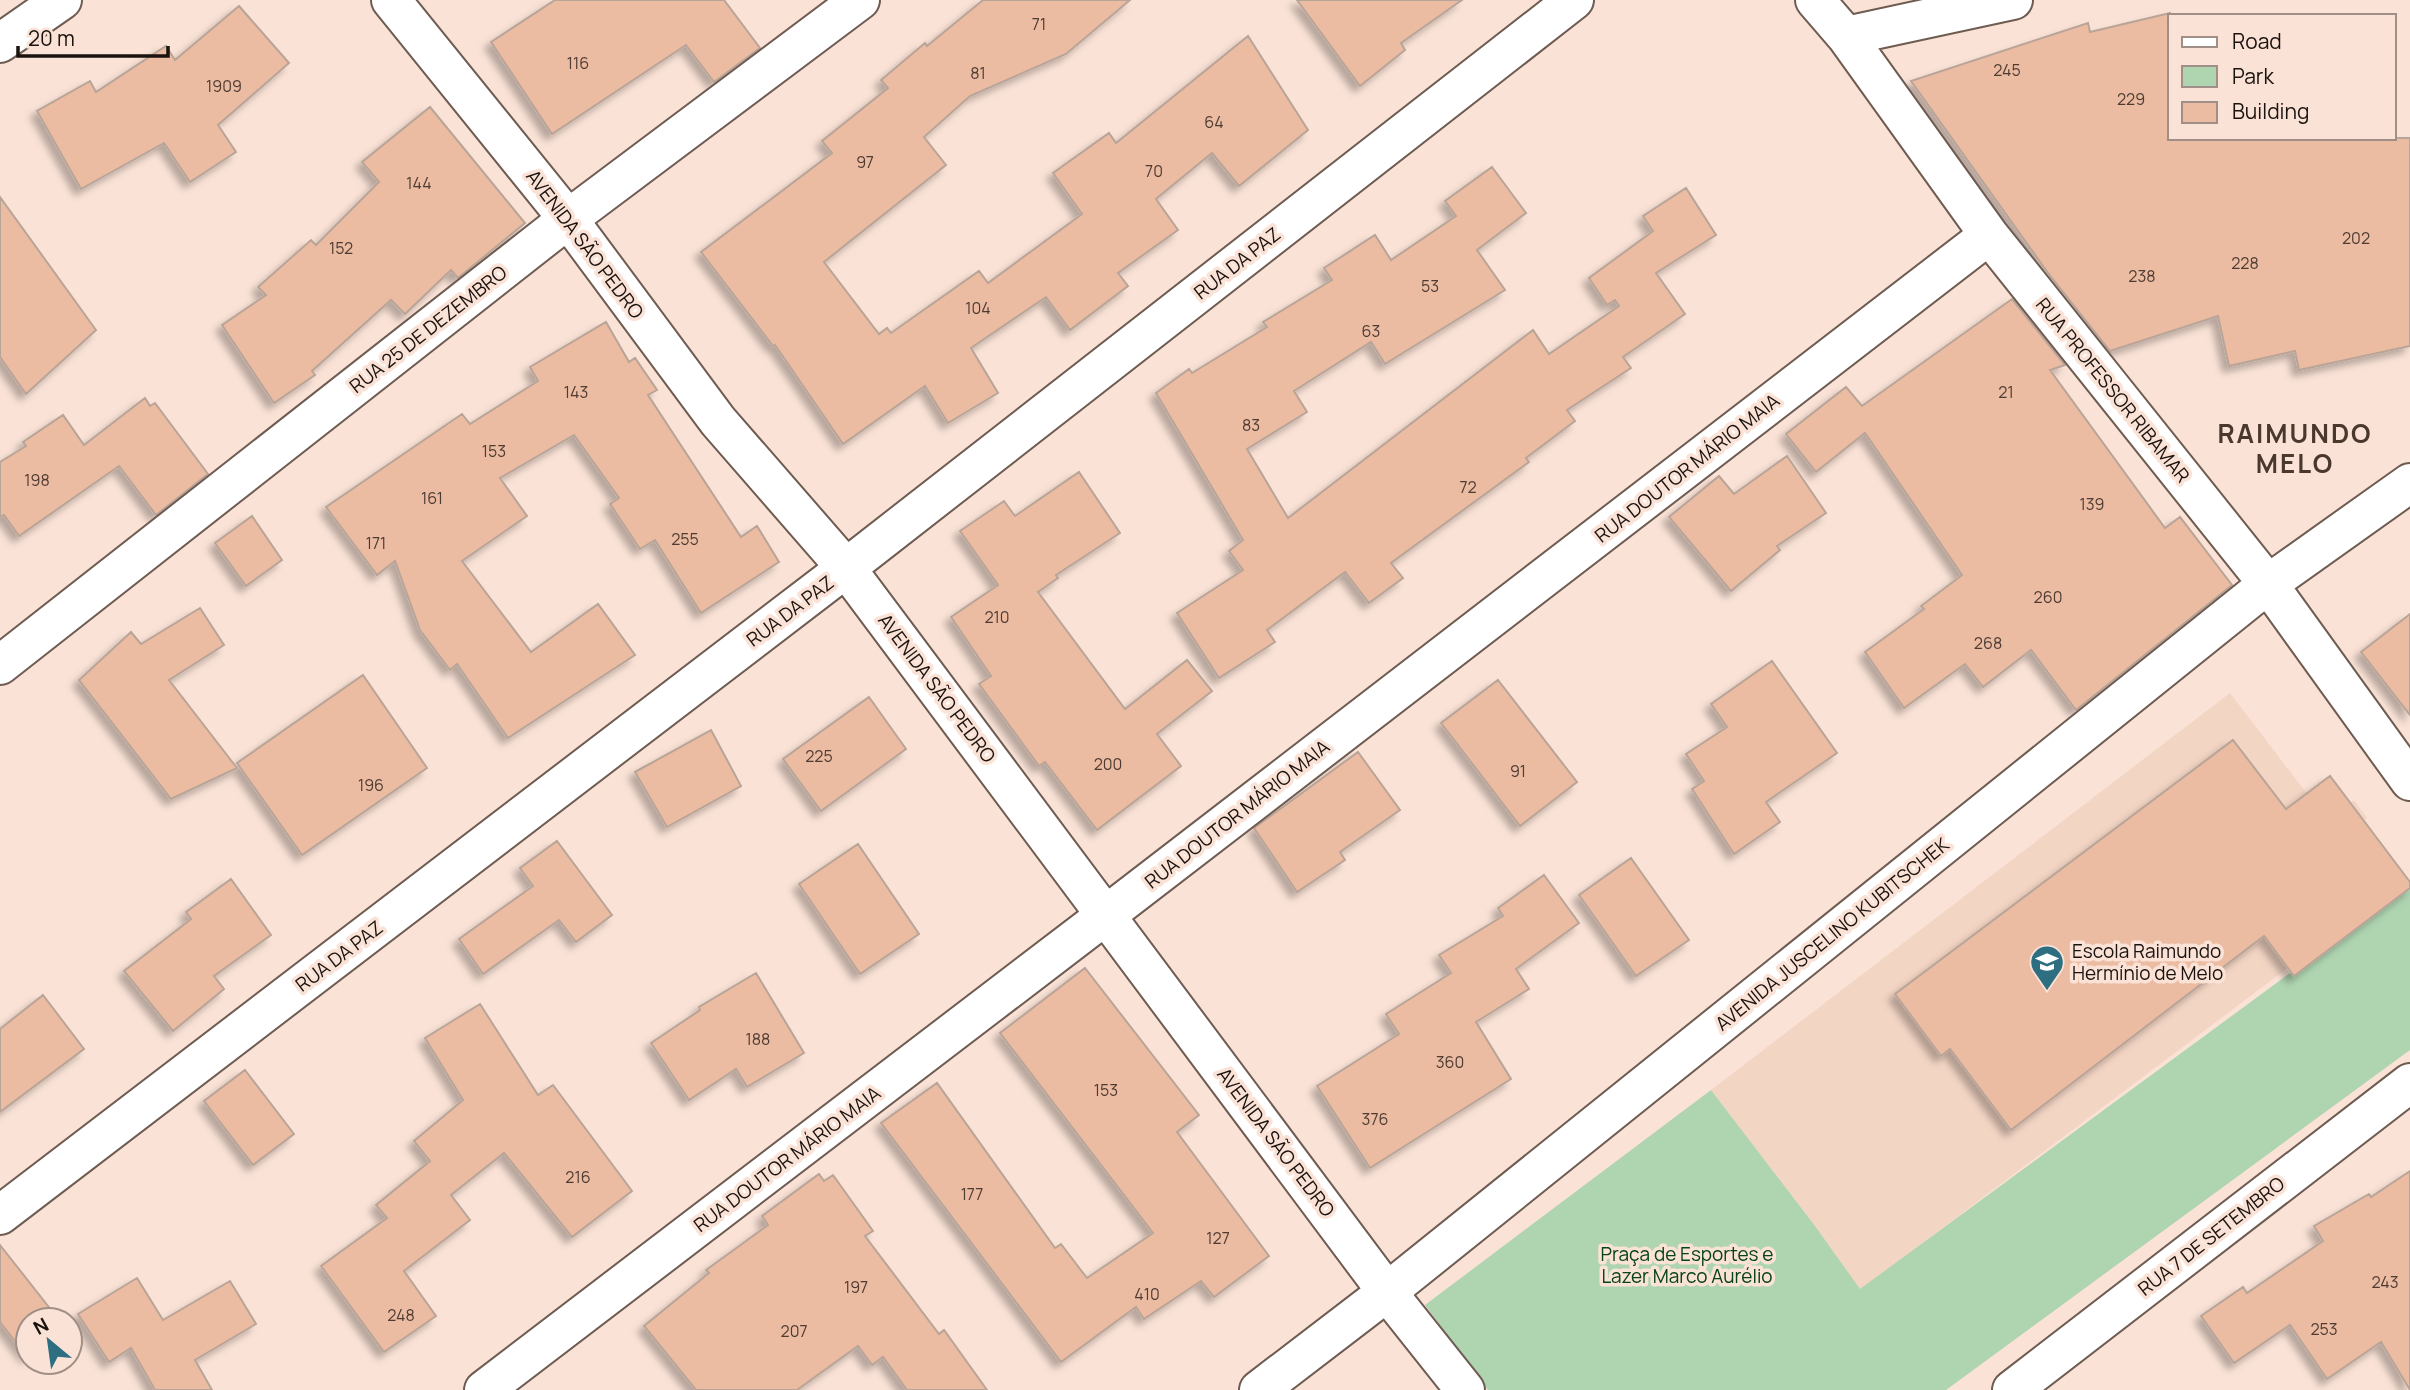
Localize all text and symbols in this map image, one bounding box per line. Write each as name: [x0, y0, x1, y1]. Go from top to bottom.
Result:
house number: 71: [1032, 13, 1046, 35]
scale bar: [18, 14, 168, 58]
legend: [2168, 14, 2396, 140]
text: 20 m: [28, 24, 75, 52]
text: Road: [2232, 27, 2282, 55]
house number: 116: [567, 52, 589, 74]
house number: 245: [1993, 59, 2021, 81]
house number: 81: [970, 62, 986, 84]
text: Park: [2232, 62, 2274, 90]
house number: 1909: [206, 75, 242, 97]
house number: 229: [2117, 88, 2145, 110]
text: Building: [2232, 97, 2309, 125]
house number: 64: [1204, 111, 1224, 133]
house number: 97: [856, 151, 874, 173]
house number: 70: [1145, 160, 1163, 182]
street label: AVENIDA SÃO PEDRO: [520, 164, 650, 324]
house number: 144: [406, 172, 432, 194]
street label: RUA DA PAZ: [1188, 221, 1286, 305]
house number: 202: [2342, 227, 2370, 249]
house number: 152: [329, 237, 353, 259]
house number: 228: [2231, 252, 2259, 274]
street label: RUA 25 DE DEZEMBRO: [344, 259, 512, 399]
house number: 238: [2128, 265, 2156, 287]
house number: 53: [1421, 275, 1439, 297]
street label: RUA PROFESSOR RIBAMAR: [2030, 292, 2196, 488]
house number: 104: [965, 297, 991, 319]
house number: 63: [1362, 320, 1380, 342]
house number: 143: [564, 381, 588, 403]
house number: 21: [1998, 381, 2014, 403]
street label: RUA DOUTOR MÁRIO MAIA: [1589, 388, 1785, 548]
house number: 83: [1242, 414, 1260, 436]
district label: RAIMUNDO MELO: [2217, 415, 2373, 481]
house number: 153: [482, 440, 506, 462]
house number: 198: [24, 469, 50, 491]
house number: 72: [1459, 476, 1477, 498]
house number: 161: [421, 487, 443, 509]
house number: 139: [2079, 493, 2105, 515]
house number: 255: [671, 528, 699, 550]
house number: 171: [366, 532, 386, 554]
street label: RUA DA PAZ: [741, 570, 839, 652]
house number: 260: [2034, 586, 2062, 608]
house number: 210: [984, 606, 1010, 628]
street label: AVENIDA SÃO PEDRO: [872, 608, 1002, 768]
house number: 268: [1974, 632, 2002, 654]
street label: RUA DOUTOR MÁRIO MAIA: [1139, 734, 1335, 894]
house number: 225: [805, 745, 833, 767]
house number: 200: [1094, 753, 1122, 775]
house number: 91: [1510, 760, 1526, 782]
house number: 196: [358, 774, 384, 796]
street label: AVENIDA JUSCELINO KUBITSCHEK: [1710, 831, 1955, 1036]
street label: RUA DA PAZ: [290, 915, 388, 997]
place label: Escola Raimundo Hermínio de Melo: [2072, 938, 2223, 986]
school or university icon: Escola Raimundo Hermínio de Melo: [2028, 943, 2066, 992]
house number: 188: [746, 1028, 770, 1050]
house number: 360: [1436, 1051, 1464, 1073]
street label: AVENIDA SÃO PEDRO: [1211, 1062, 1341, 1222]
house number: 153: [1094, 1079, 1118, 1101]
street label: RUA DOUTOR MÁRIO MAIA: [688, 1080, 886, 1238]
house number: 376: [1362, 1108, 1388, 1130]
house number: 216: [565, 1166, 591, 1188]
street label: RUA 7 DE SETEMBRO: [2132, 1170, 2290, 1301]
house number: 177: [961, 1183, 983, 1205]
house number: 127: [1206, 1227, 1230, 1249]
park label: Praça de Esportes e Lazer Marco Aurélio: [1601, 1241, 1773, 1289]
house number: 243: [2371, 1271, 2399, 1293]
house number: 197: [844, 1276, 868, 1298]
house number: 410: [1134, 1283, 1160, 1305]
house number: 248: [387, 1304, 415, 1326]
north arrow: [14, 1306, 84, 1376]
text: N: [28, 1311, 53, 1341]
house number: 253: [2310, 1318, 2338, 1340]
house number: 207: [781, 1320, 807, 1342]

